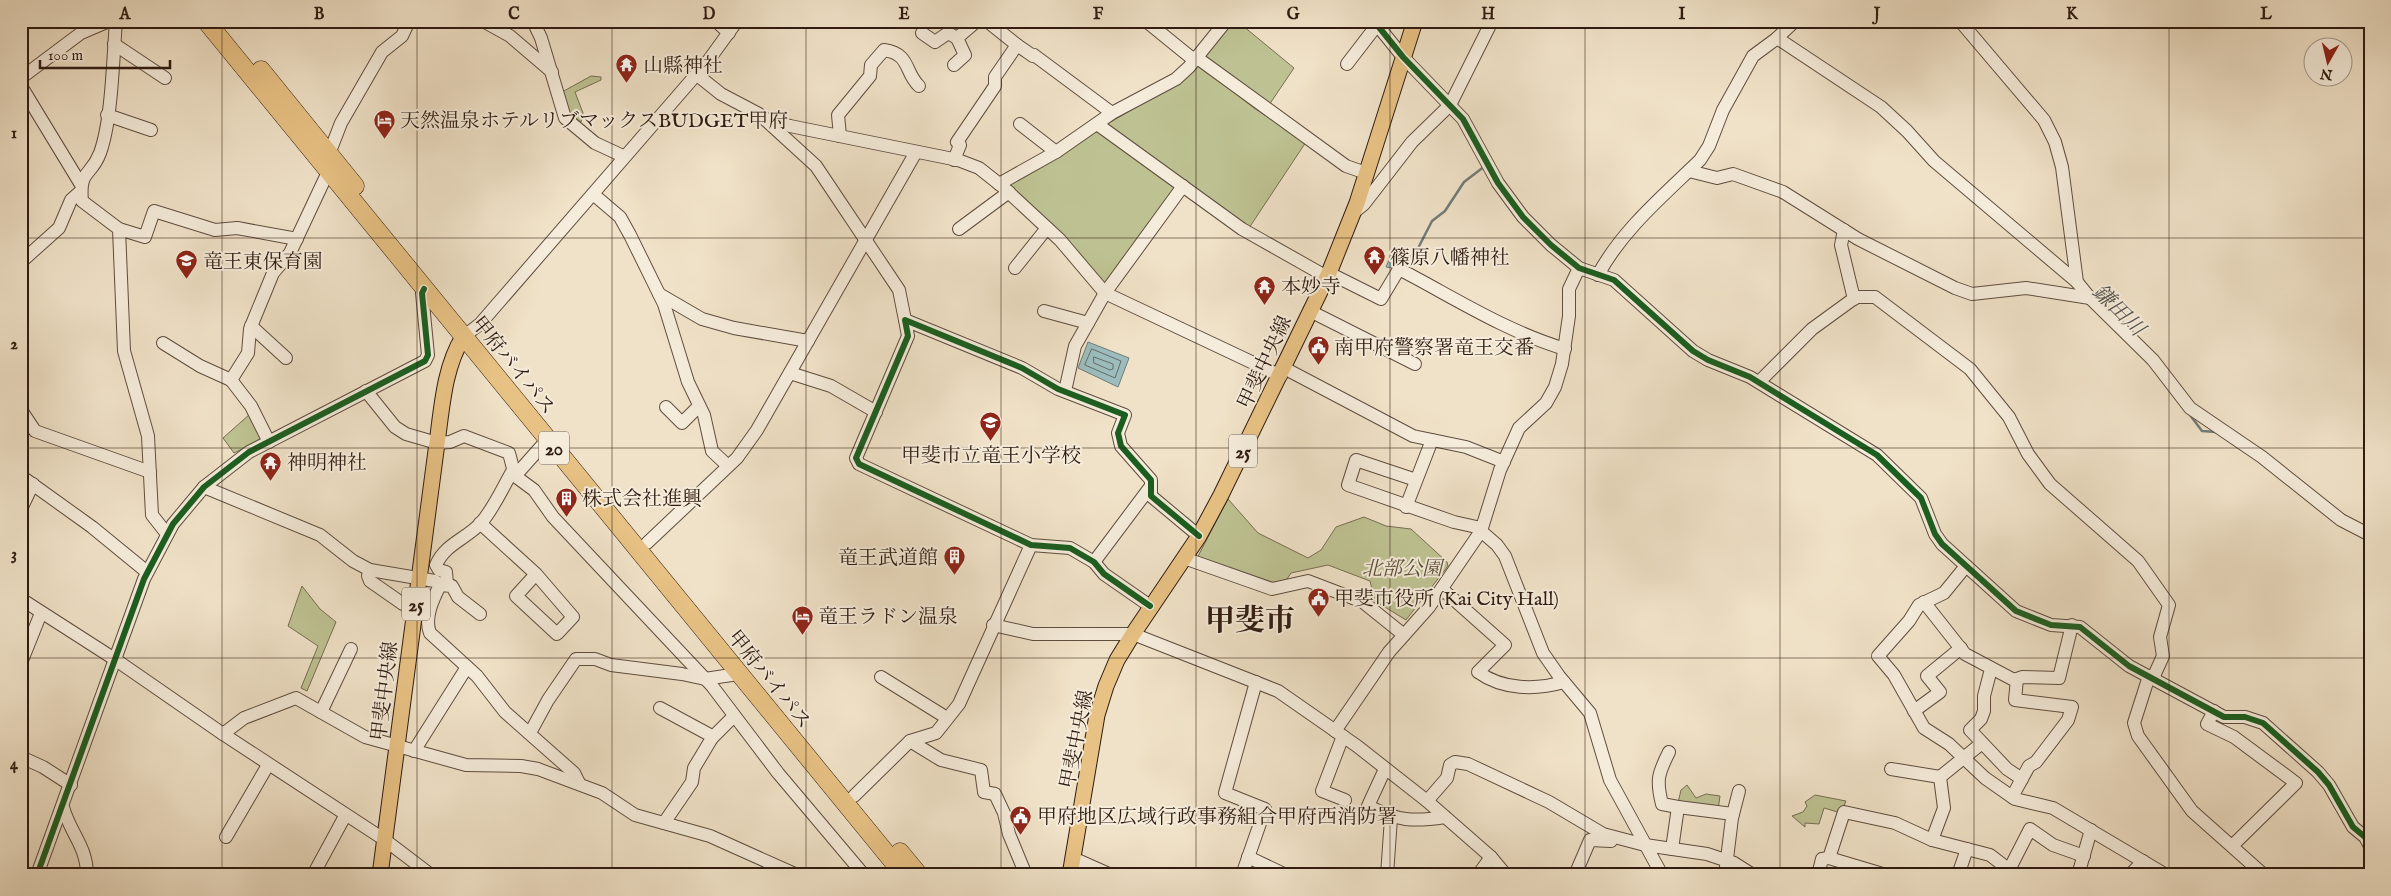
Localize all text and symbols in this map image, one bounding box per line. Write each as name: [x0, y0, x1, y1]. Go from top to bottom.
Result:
text: A: [119, 5, 132, 25]
text: B: [314, 5, 325, 25]
text: C: [508, 5, 520, 25]
text: D: [703, 5, 716, 25]
text: E: [898, 5, 910, 25]
text: F: [1093, 5, 1104, 25]
text: G: [1287, 5, 1300, 25]
text: H: [1481, 5, 1495, 25]
text: I: [1679, 5, 1686, 25]
text: J: [1872, 5, 1881, 25]
text: K: [2066, 5, 2079, 25]
text: L: [2260, 5, 2272, 25]
scale bar: [40, 38, 170, 70]
north arrow: [2304, 38, 2354, 88]
text: 100 m: [48, 46, 84, 65]
temple icon: 山縣神社: [615, 53, 639, 84]
place label: 山縣神社: [643, 54, 723, 79]
text: N: [2319, 64, 2335, 84]
hotel icon: 天然温泉ホテルリブマックスBUDGET甲府: [372, 108, 396, 139]
place label: 天然温泉ホテルリブマックスBUDGET甲府: [400, 109, 788, 134]
text: 1: [11, 124, 17, 144]
temple icon: 篠原八幡神社: [1362, 245, 1386, 276]
place label: 篠原八幡神社: [1390, 246, 1510, 271]
school or university icon: 竜王東保育園: [175, 249, 199, 280]
place label: 竜王東保育園: [203, 250, 323, 275]
temple icon: 本妙寺: [1253, 274, 1277, 305]
place label: 本妙寺: [1281, 275, 1341, 300]
water label: 鎌田川: [2086, 279, 2151, 344]
street label: 甲府バイパス: [465, 312, 560, 420]
street label: 甲斐中央線: [1233, 312, 1298, 413]
text: 2: [10, 335, 18, 355]
public building icon: 南甲府警察署竜王交番: [1306, 335, 1330, 366]
place label: 南甲府警察署竜王交番: [1334, 336, 1534, 361]
school or university icon: 甲斐市立竜王小学校: [979, 411, 1003, 442]
road number: 20: [539, 432, 569, 464]
road number: 25: [1229, 434, 1257, 468]
place label: 甲斐市立竜王小学校: [901, 444, 1081, 469]
temple icon: 神明神社: [259, 450, 283, 481]
place label: 神明神社: [287, 451, 367, 476]
building icon: 株式会社進興: [554, 486, 578, 517]
place label: 株式会社進興: [582, 487, 702, 512]
text: 3: [11, 545, 17, 565]
building icon: 竜王武道館: [942, 545, 966, 576]
place label: 竜王武道館: [838, 546, 938, 571]
park label: 北部公園: [1362, 557, 1445, 582]
public building icon: 甲斐市役所 (Kai City Hall): [1306, 586, 1330, 617]
place label: 甲斐市役所 (Kai City Hall): [1334, 587, 1559, 612]
road number: 25: [402, 588, 430, 620]
district label: 甲斐市: [1205, 603, 1295, 641]
hotel icon: 竜王ラドン温泉: [790, 604, 814, 635]
place label: 竜王ラドン温泉: [818, 605, 958, 630]
street label: 甲府バイパス: [721, 626, 816, 734]
street label: 甲斐中央線: [367, 640, 404, 742]
street label: 甲斐中央線: [1056, 688, 1099, 791]
text: 4: [10, 755, 19, 775]
public building icon: 甲府地区広域行政事務組合甲府西消防署: [1009, 804, 1033, 835]
place label: 甲府地区広域行政事務組合甲府西消防署: [1037, 805, 1397, 830]

